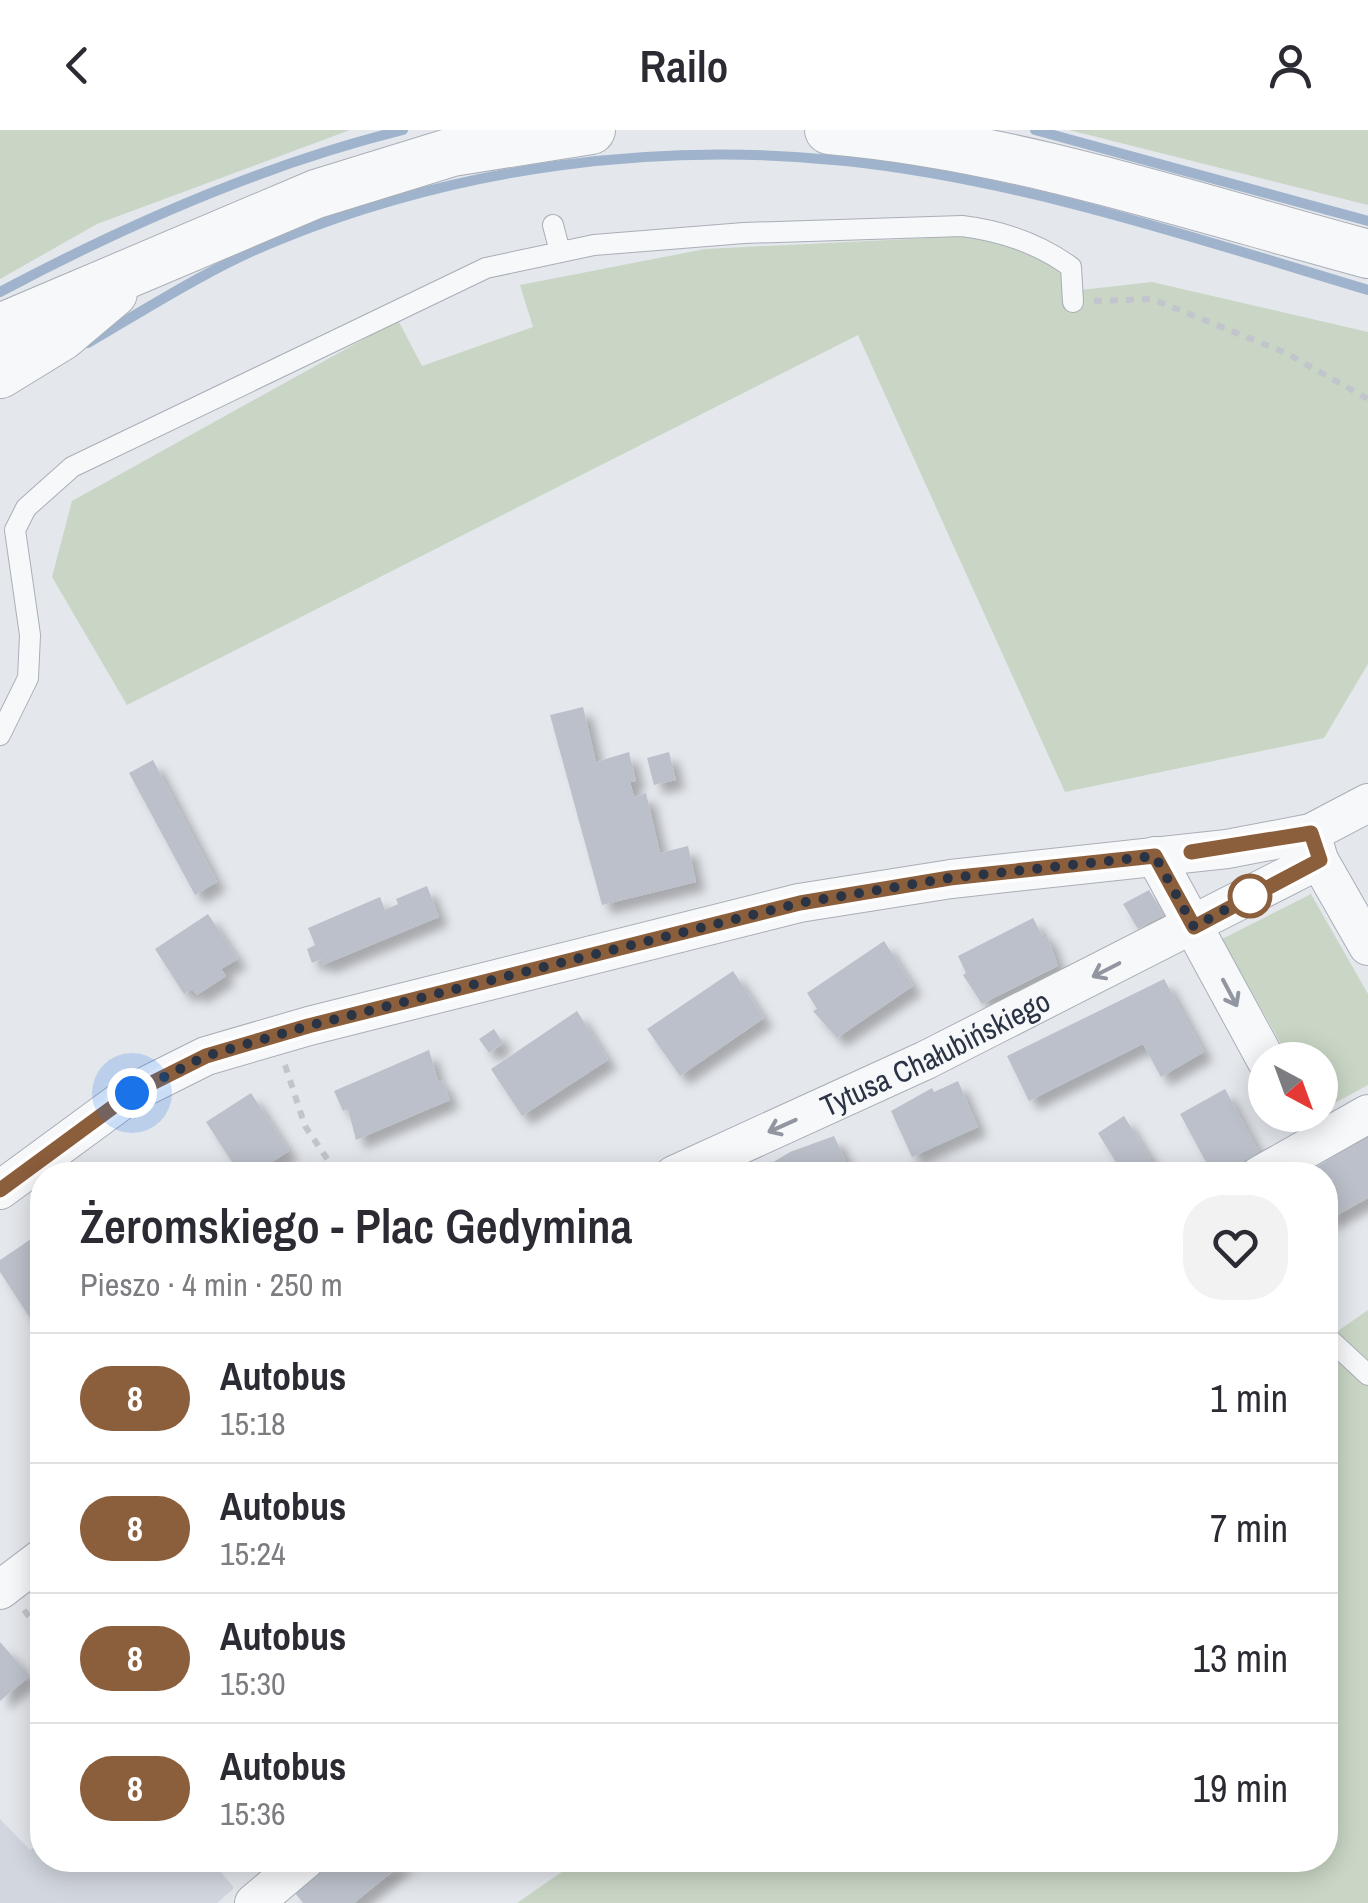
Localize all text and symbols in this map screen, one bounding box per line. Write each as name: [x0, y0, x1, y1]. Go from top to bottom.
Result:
text: Railo: [640, 35, 728, 96]
icon: back: [50, 38, 105, 93]
icon: person: [1263, 38, 1318, 93]
unlabelled marker: [1229, 875, 1271, 917]
one-way arrow: [1092, 961, 1122, 980]
one-way arrow: [1220, 978, 1240, 1008]
street label: Tytusa Chałubińskiego: [814, 980, 1056, 1126]
north arrow: [1248, 1042, 1338, 1132]
map controls: [1248, 1042, 1338, 1132]
your location: [107, 1068, 157, 1118]
one-way arrow: [768, 1117, 798, 1136]
text: Żeromskiego - Plac Gedymina: [80, 1193, 632, 1258]
button: heart: [1183, 1195, 1288, 1300]
text: Pieszo · 4 min · 250 m: [80, 1263, 343, 1306]
text: Autobus: [220, 1351, 346, 1402]
text: 1 min: [1210, 1373, 1288, 1424]
text: 8: [127, 1375, 143, 1422]
text: 15:18: [220, 1402, 286, 1445]
text: Autobus: [220, 1481, 346, 1532]
text: 7 min: [1210, 1503, 1288, 1554]
text: 8: [127, 1505, 143, 1552]
text: 15:24: [220, 1532, 286, 1575]
text: Autobus: [220, 1611, 346, 1662]
text: 13 min: [1193, 1633, 1288, 1684]
text: 8: [127, 1635, 143, 1682]
text: 15:30: [220, 1662, 286, 1705]
text: Autobus: [220, 1741, 346, 1792]
text: 19 min: [1193, 1763, 1288, 1814]
text: 8: [127, 1765, 143, 1812]
text: 15:36: [220, 1792, 286, 1835]

